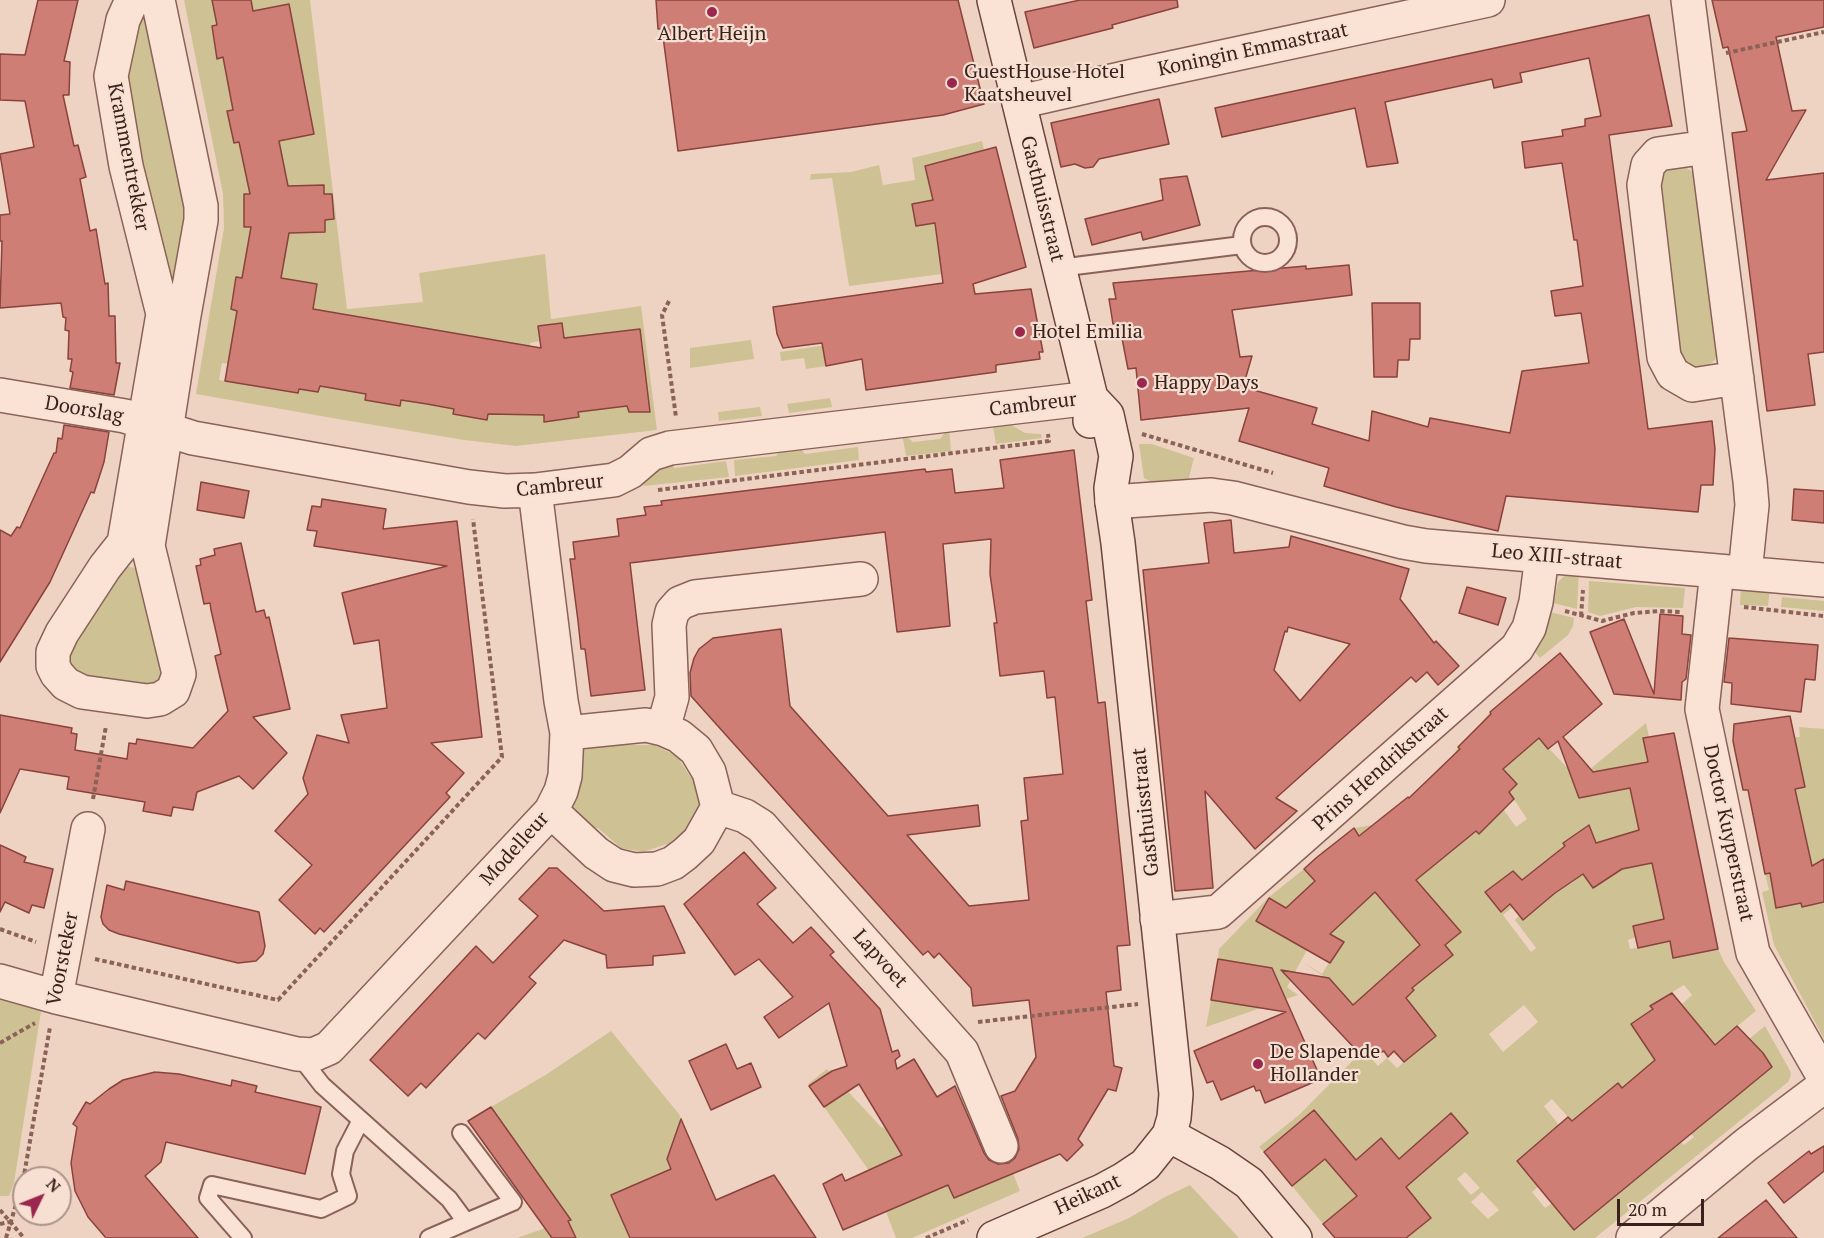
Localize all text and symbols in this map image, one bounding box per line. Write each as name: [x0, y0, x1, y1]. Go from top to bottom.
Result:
marker: Albert Heijn: [705, 5, 719, 19]
street label: Koningin Emmastraat: [1156, 18, 1350, 82]
place label: Albert Heijn: [658, 22, 766, 46]
place label: GuestHouse Hotel Kaatsheuvel: [964, 60, 1125, 107]
marker: GuestHouse Hotel Kaatsheuvel: [945, 76, 959, 90]
street label: Krammentrekker: [102, 81, 154, 233]
street label: Gasthuisstraat: [1015, 133, 1069, 265]
place label: Hotel Emilia: [1032, 320, 1143, 344]
marker: Hotel Emilia: [1013, 325, 1027, 339]
place label: Happy Days: [1154, 371, 1259, 395]
marker: Happy Days: [1135, 376, 1149, 390]
street label: Cambreur: [988, 388, 1078, 422]
street label: Doorslag: [43, 391, 125, 429]
street label: Cambreur: [515, 469, 605, 503]
street label: Leo XIII-straat: [1491, 539, 1623, 575]
street label: Prins Hendrikstraat: [1308, 702, 1454, 836]
street label: Doctor Kuyperstraat: [1698, 742, 1758, 924]
street label: Gasthuisstraat: [1127, 746, 1165, 878]
street label: Modelleur: [476, 807, 554, 891]
street label: Voorsteker: [42, 910, 84, 1008]
street label: Lapvoet: [848, 925, 912, 993]
place label: De Slapende Hollander: [1270, 1040, 1380, 1087]
marker: De Slapende Hollander: [1251, 1057, 1265, 1071]
north arrow: [12, 1166, 72, 1226]
street label: Heikant: [1051, 1169, 1125, 1221]
text: N: [42, 1173, 66, 1197]
scale bar: [1620, 1187, 1707, 1225]
text: 20 m: [1628, 1197, 1667, 1221]

